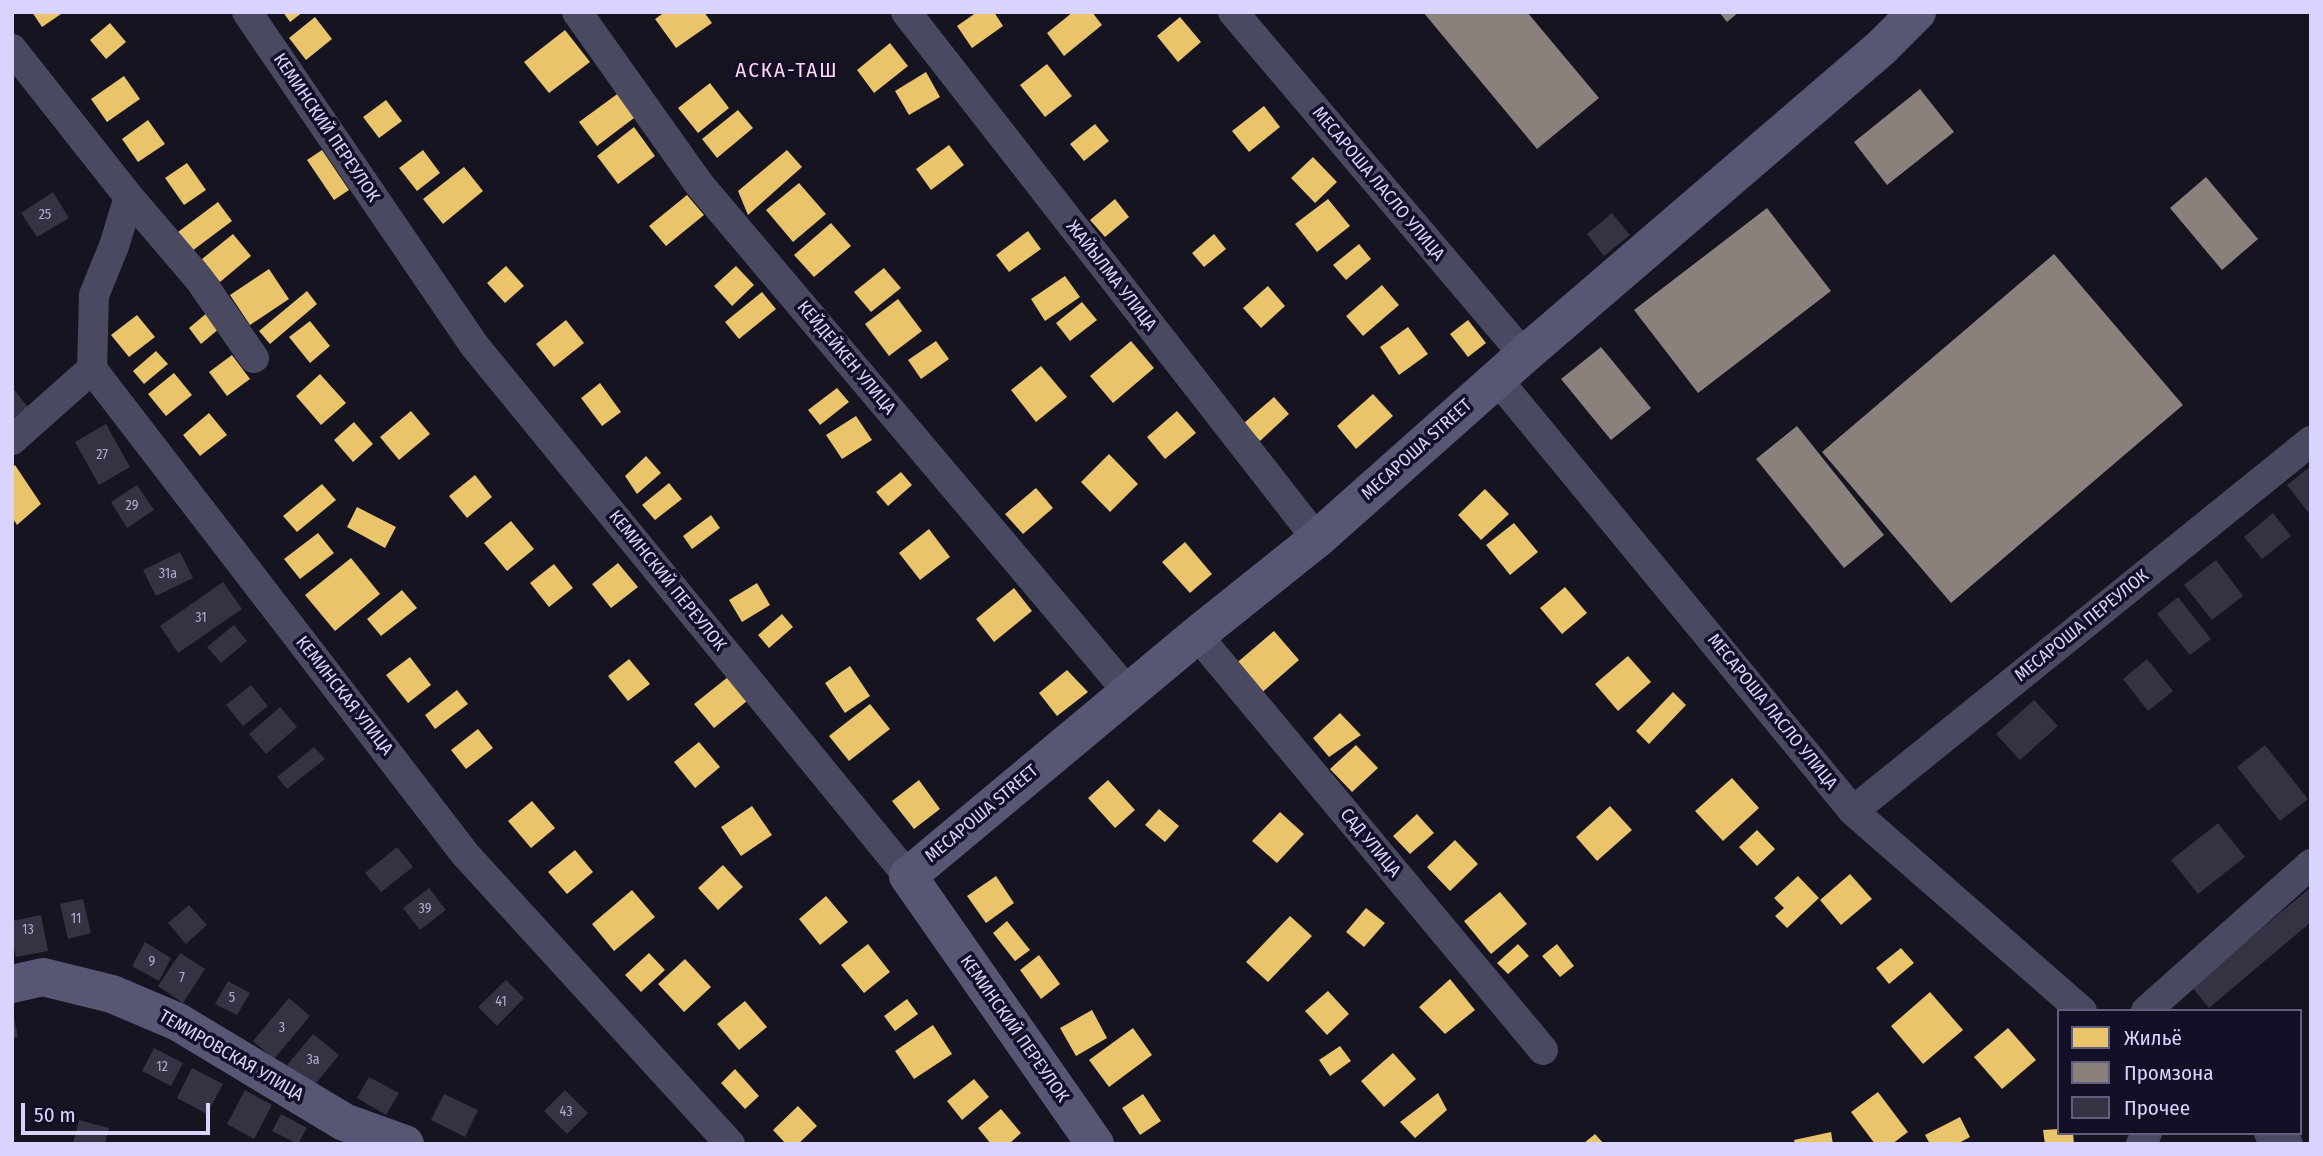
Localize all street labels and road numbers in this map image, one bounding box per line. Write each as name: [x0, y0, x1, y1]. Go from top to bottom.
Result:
street label: КЕМИНСКИЙ ПЕРЕУЛОК: [268, 50, 384, 206]
street label: МЕСАРОША ЛАСЛО УЛИЦА: [1307, 103, 1449, 265]
street label: ЖАЙЫЛМА УЛИЦА: [1061, 216, 1161, 336]
street label: КЕЙДЕЙКЕН УЛИЦА: [792, 297, 900, 419]
street label: МЕСАРОША STREET: [1357, 395, 1477, 505]
street label: КЕМИНСКИЙ ПЕРЕУЛОК: [604, 506, 730, 656]
street label: МЕСАРОША ПЕРЕУЛОК: [2011, 565, 2153, 687]
street label: МЕСАРОША ЛАСЛО УЛИЦА: [1702, 630, 1842, 794]
street label: КЕМИНСКАЯ УЛИЦА: [291, 632, 397, 760]
street label: МЕСАРОША STREET: [921, 760, 1043, 868]
street label: САД УЛИЦА: [1335, 804, 1405, 882]
street label: КЕМИНСКИЙ ПЕРЕУЛОК: [955, 951, 1073, 1107]
street label: ТЕМИРОВСКАЯ УЛИЦА: [155, 1006, 307, 1106]

